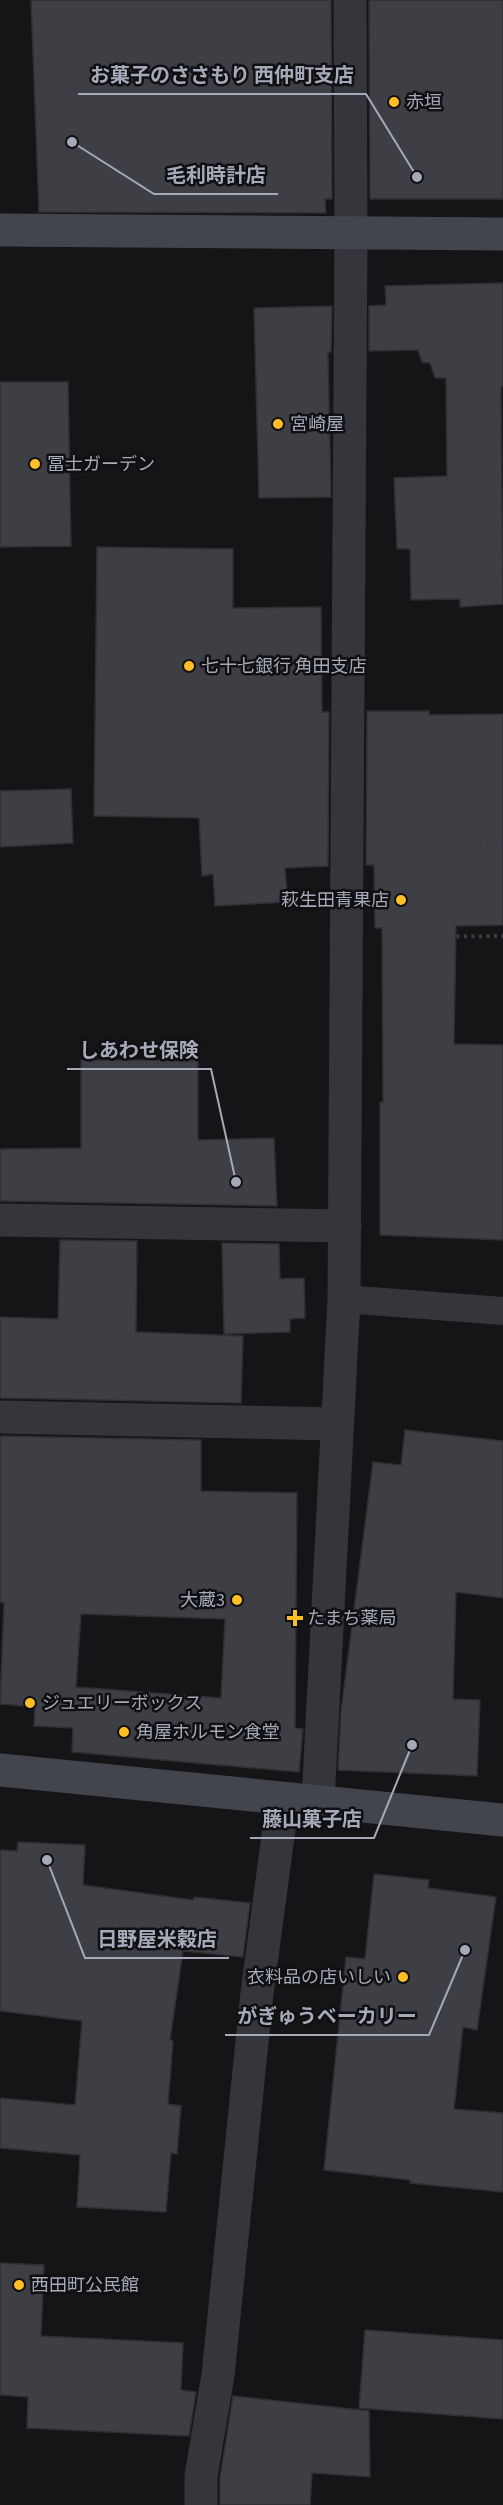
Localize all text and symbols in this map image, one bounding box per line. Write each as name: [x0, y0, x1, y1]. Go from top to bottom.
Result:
callout: お菓子のささもり 西仲町支店: [78, 56, 366, 94]
text: お菓子のささもり 西仲町支店: [90, 62, 354, 90]
place label: 赤垣: [406, 90, 442, 115]
marker: 赤垣: [387, 95, 401, 109]
callout: 毛利時計店: [154, 156, 278, 194]
text: 毛利時計店: [166, 162, 266, 190]
place label: 宮崎屋: [290, 412, 344, 437]
marker: 宮崎屋: [271, 417, 285, 431]
place label: 冨士ガーデン: [47, 452, 155, 477]
marker: 冨士ガーデン: [28, 457, 42, 471]
place label: 七十七銀行 角田支店: [201, 654, 367, 679]
marker: 七十七銀行 角田支店: [182, 659, 196, 673]
place label: 萩生田青果店: [281, 888, 389, 913]
marker: 萩生田青果店: [394, 893, 408, 907]
callout: しあわせ保険: [67, 1031, 211, 1069]
text: しあわせ保険: [79, 1037, 199, 1065]
place label: 大蔵3: [180, 1588, 225, 1613]
marker: 大蔵3: [230, 1593, 244, 1607]
place label: たまち薬局: [307, 1606, 396, 1631]
marker: たまち薬局: [288, 1611, 302, 1625]
place label: ジュエリーボックス: [42, 1691, 202, 1716]
marker: ジュエリーボックス: [23, 1696, 37, 1710]
place label: 角屋ホルモン食堂: [136, 1720, 280, 1745]
marker: 角屋ホルモン食堂: [117, 1725, 131, 1739]
callout: 藤山菓子店: [250, 1800, 374, 1838]
text: 藤山菓子店: [262, 1806, 362, 1834]
callout: 日野屋米穀店: [85, 1920, 229, 1958]
text: 日野屋米穀店: [97, 1926, 217, 1954]
place label: 衣料品の店いしい: [247, 1965, 391, 1990]
marker: 衣料品の店いしい: [396, 1970, 410, 1984]
callout: がぎゅうベーカリー: [225, 1997, 429, 2035]
text: がぎゅうベーカリー: [237, 2003, 417, 2031]
place label: 西田町公民館: [31, 2273, 139, 2298]
marker: 西田町公民館: [12, 2278, 26, 2292]

